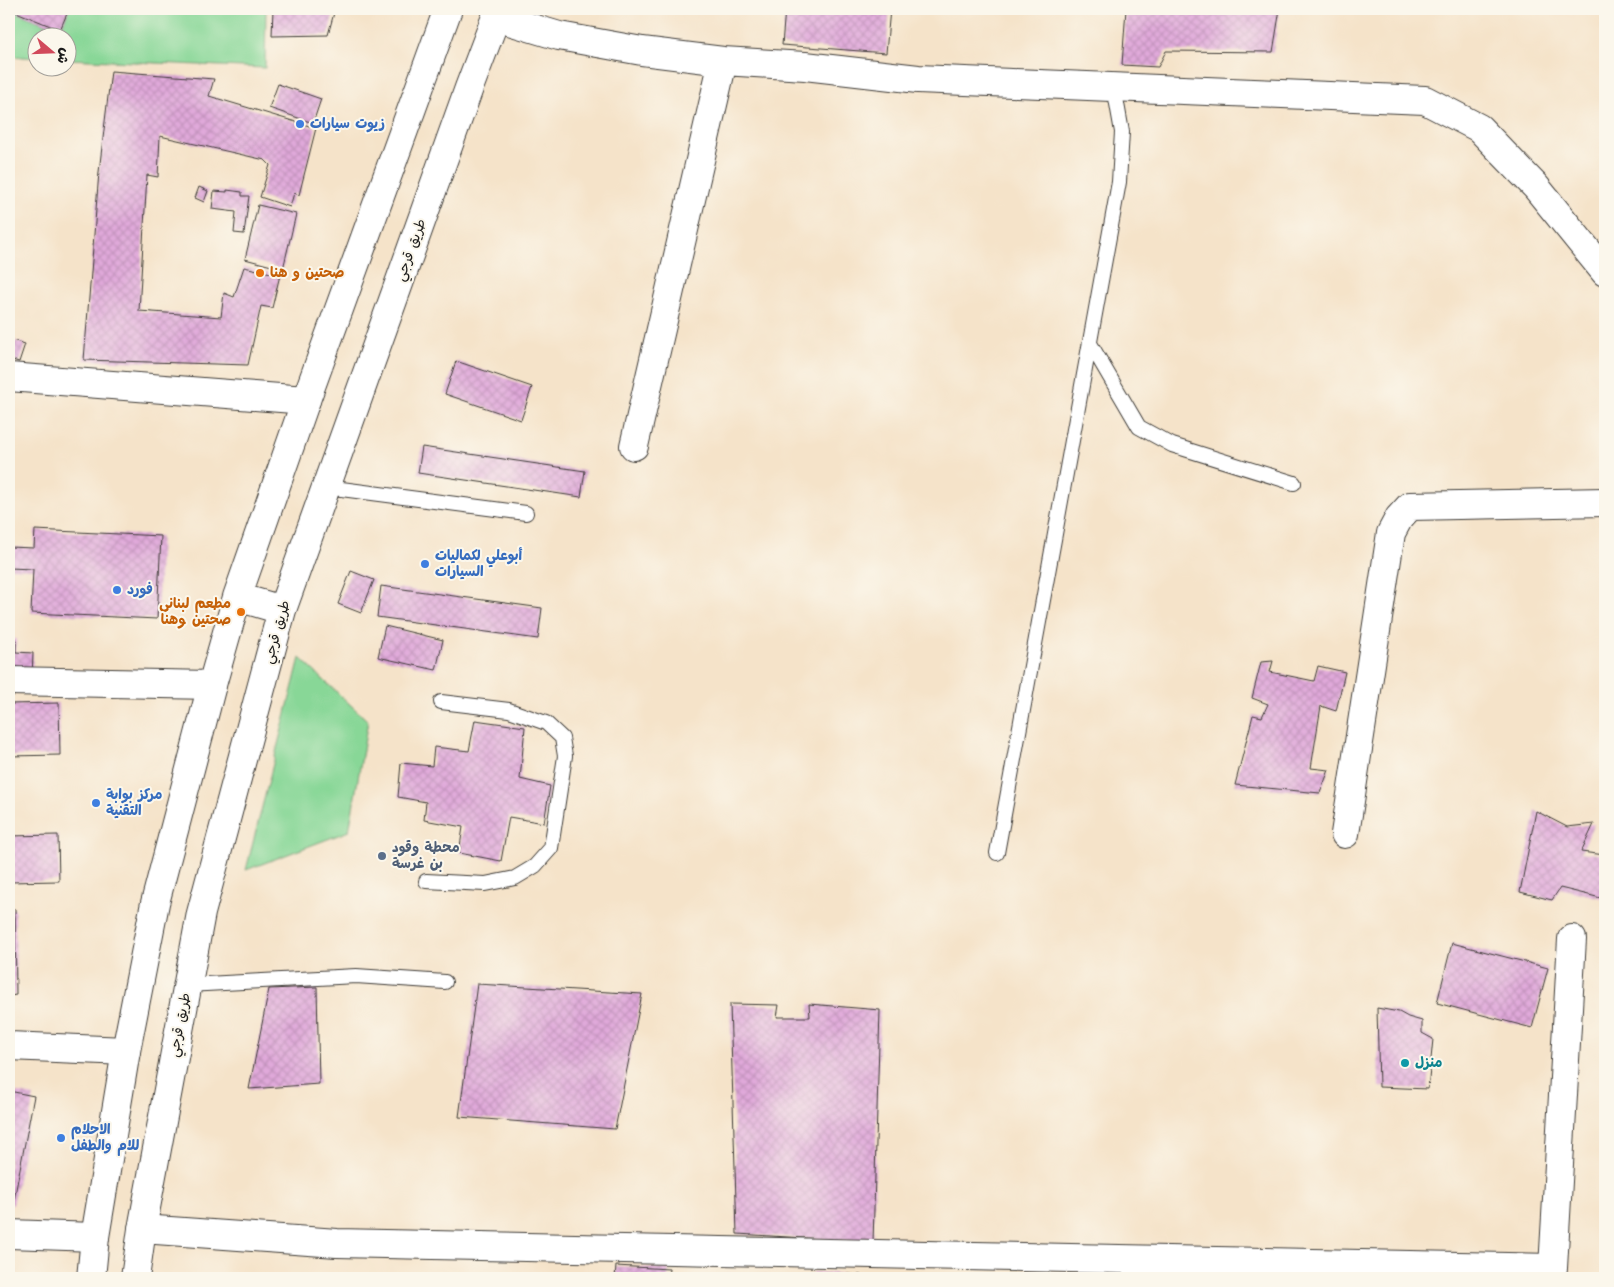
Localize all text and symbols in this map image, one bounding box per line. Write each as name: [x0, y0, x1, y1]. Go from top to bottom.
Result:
north arrow: [28, 28, 78, 78]
text: ش: [50, 45, 76, 67]
place label: زيوت سيارات: [310, 113, 385, 135]
marker: زيوت سيارات: [294, 118, 306, 130]
street label: طريق قرجي: [390, 216, 433, 285]
place label: صحتين و هنا: [270, 262, 344, 284]
marker: صحتين و هنا: [254, 267, 266, 279]
place label: أبوعلي لكماليات السيارات: [435, 545, 523, 583]
marker: أبوعلي لكماليات السيارات: [419, 558, 431, 570]
place label: فورد: [127, 579, 153, 601]
marker: فورد: [111, 584, 123, 596]
place label: مطعم لبناني صحتين وهنا: [159, 593, 231, 631]
street label: طريق قرجي: [257, 598, 298, 667]
marker: مطعم لبناني صحتين وهنا: [235, 606, 247, 618]
place label: مركز بوابة التقنية: [106, 784, 162, 822]
marker: مركز بوابة التقنية: [90, 797, 102, 809]
place label: محطة وقود بن غرسة: [392, 837, 460, 875]
marker: محطة وقود بن غرسة: [376, 850, 388, 862]
street label: طريق قرجي: [163, 991, 198, 1059]
place label: منزل: [1415, 1052, 1442, 1074]
marker: منزل: [1399, 1057, 1411, 1069]
place label: الاحلام للام والطفل: [71, 1119, 139, 1157]
marker: الاحلام للام والطفل: [55, 1132, 67, 1144]

